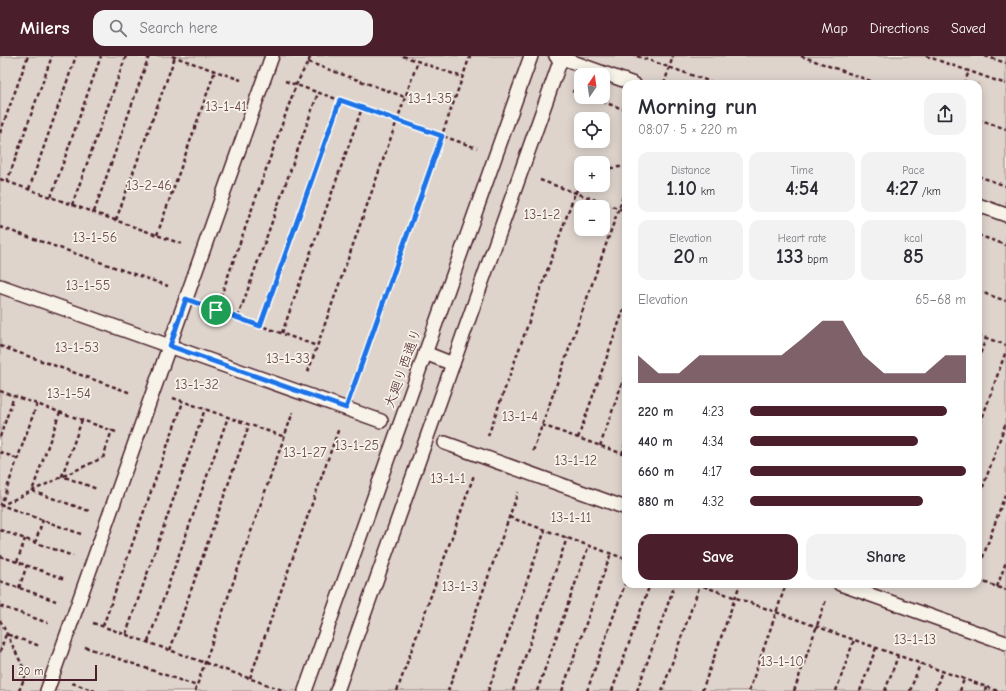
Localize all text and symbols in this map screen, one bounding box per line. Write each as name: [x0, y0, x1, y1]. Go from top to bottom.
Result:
search box: [93, 10, 373, 46]
text: Milers: [20, 17, 69, 39]
icon: search: [107, 17, 129, 39]
text: Search here: [139, 19, 218, 37]
text: Map: [821, 20, 848, 37]
text: Directions: [870, 20, 929, 37]
text: Saved: [951, 20, 986, 37]
north arrow: [574, 68, 610, 104]
map controls: [574, 68, 610, 236]
park label: 13-1-35: [408, 90, 452, 107]
button: share: [924, 93, 966, 135]
text: Morning run: [638, 94, 757, 120]
park label: 13-1-41: [205, 98, 247, 115]
button: locate: [574, 112, 610, 148]
text: 08:07 · 5 × 220 m: [638, 122, 737, 137]
button: +: [574, 156, 610, 192]
text: Distance: [671, 164, 710, 177]
text: Time: [791, 164, 813, 177]
text: Pace: [902, 164, 924, 177]
park label: 13-2-46: [126, 177, 172, 194]
text: 1.10: [666, 177, 697, 200]
text: 4:54: [785, 177, 819, 200]
text: 4:27: [886, 177, 918, 200]
text: km: [697, 185, 715, 198]
text: /km: [918, 185, 941, 198]
button: −: [574, 200, 610, 236]
park label: 13-1-2: [524, 206, 560, 223]
park label: 13-1-56: [73, 229, 117, 246]
text: Elevation: [670, 232, 712, 245]
text: Heart rate: [778, 232, 826, 245]
text: kcal: [904, 232, 923, 245]
text: 20: [674, 245, 695, 268]
text: 133: [776, 245, 804, 268]
text: 85: [903, 245, 924, 268]
text: m: [695, 253, 708, 266]
text: bpm: [804, 253, 828, 266]
park label: 13-1-55: [66, 277, 110, 294]
text: Elevation: [638, 292, 688, 307]
text: 65–68 m: [915, 292, 966, 307]
pin: [199, 293, 233, 327]
icon: arrive: [205, 299, 227, 321]
street label: 大廻り西通り: [381, 326, 425, 410]
park label: 13-1-53: [55, 339, 99, 356]
park label: 13-1-33: [266, 350, 310, 367]
park label: 13-1-32: [175, 376, 219, 393]
park label: 13-1-54: [47, 385, 91, 402]
text: 220 m: [638, 404, 673, 419]
text: 4:23: [702, 404, 724, 419]
park label: 13-1-4: [502, 408, 538, 425]
text: 440 m: [638, 434, 673, 449]
text: 4:34: [702, 434, 724, 449]
park label: 13-1-25: [335, 437, 379, 454]
park label: 13-1-27: [283, 444, 327, 461]
park label: 13-1-12: [555, 452, 597, 469]
text: 660 m: [638, 464, 674, 479]
text: 4:17: [702, 464, 722, 479]
park label: 13-1-1: [431, 470, 465, 487]
text: 880 m: [638, 494, 674, 509]
text: 4:32: [702, 494, 724, 509]
park label: 13-1-11: [551, 509, 591, 526]
button: Save: [638, 534, 798, 580]
button: Share: [806, 534, 966, 580]
park label: 13-1-3: [442, 578, 478, 595]
park label: 13-1-13: [894, 631, 936, 648]
park label: 13-1-10: [760, 653, 804, 670]
scale bar: [12, 663, 97, 682]
text: 20 m: [18, 665, 43, 678]

